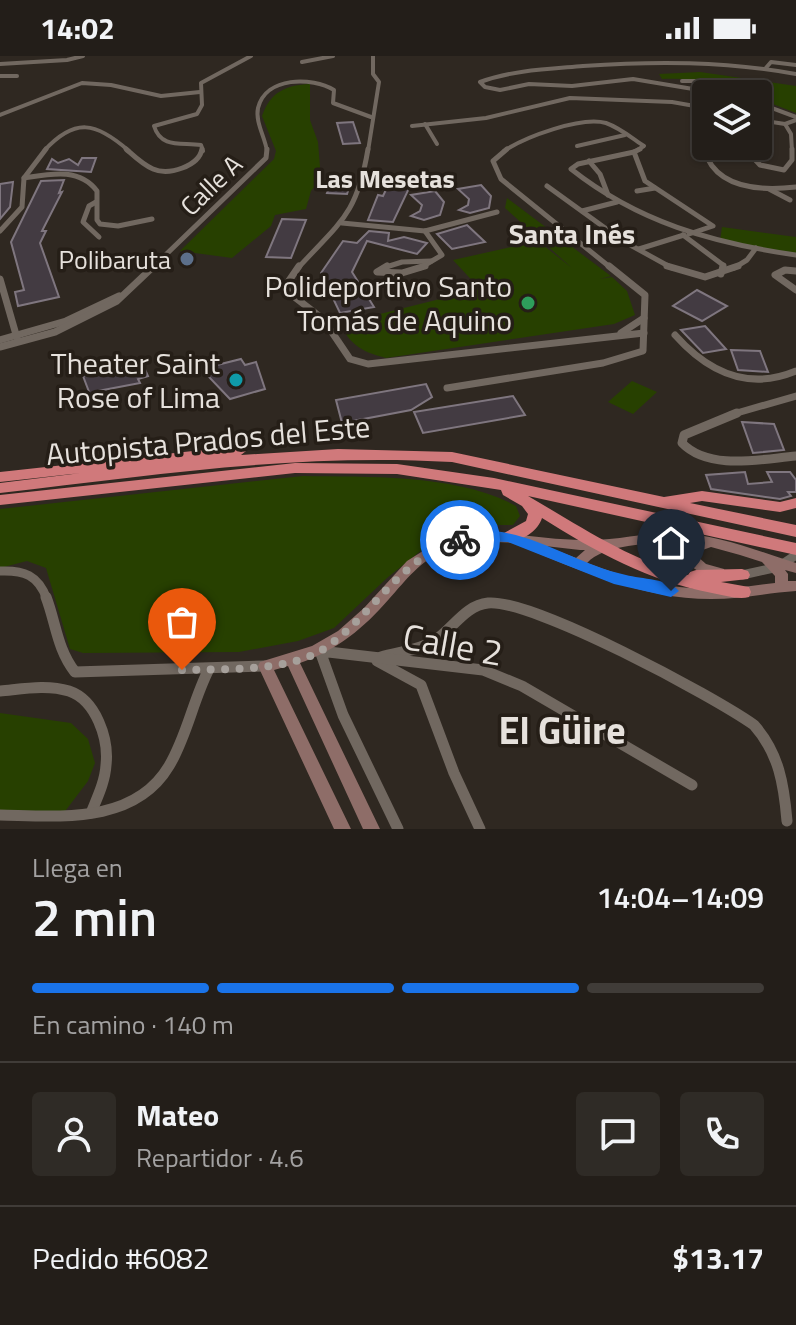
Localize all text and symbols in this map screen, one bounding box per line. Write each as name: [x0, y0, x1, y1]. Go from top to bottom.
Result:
text: 14:02: [40, 5, 115, 51]
map controls: [692, 80, 772, 160]
button: layers: [692, 80, 772, 160]
street label: Calle A: [171, 145, 251, 225]
district label: Las Mesetas: [315, 159, 455, 198]
district label: Santa Inés: [509, 212, 635, 255]
place label: Polibaruta: [59, 240, 171, 279]
marker: Polibaruta: [178, 250, 196, 268]
place label: Polideportivo Santo Tomás de Aquino: [265, 263, 512, 343]
marker: Polideportivo Santo Tomás de Aquino: [519, 294, 537, 312]
place label: Theater Saint Rose of Lima: [51, 340, 220, 420]
marker: Theater Saint Rose of Lima: [227, 371, 245, 389]
street label: Autopista Prados del Este: [44, 403, 372, 477]
courier: [420, 500, 500, 580]
pin: [637, 509, 705, 591]
icon: bike: [438, 518, 482, 562]
icon: home: [649, 521, 693, 565]
pin: [148, 588, 216, 670]
icon: bag: [160, 600, 204, 644]
street label: Calle 2: [399, 608, 507, 680]
district label: El Güire: [498, 701, 626, 759]
text: Llega en: [32, 848, 123, 887]
text: 14:04–14:09: [597, 874, 764, 920]
text: 2 min: [32, 877, 157, 956]
text: En camino · 140 m: [32, 1005, 234, 1044]
button: person: [32, 1092, 116, 1176]
text: Mateo: [136, 1092, 219, 1138]
button: chat: [576, 1092, 660, 1176]
button: phone: [680, 1092, 764, 1176]
text: Repartidor · 4.6: [136, 1138, 304, 1177]
text: Pedido #6082: [32, 1235, 210, 1281]
text: $13.17: [672, 1235, 764, 1281]

